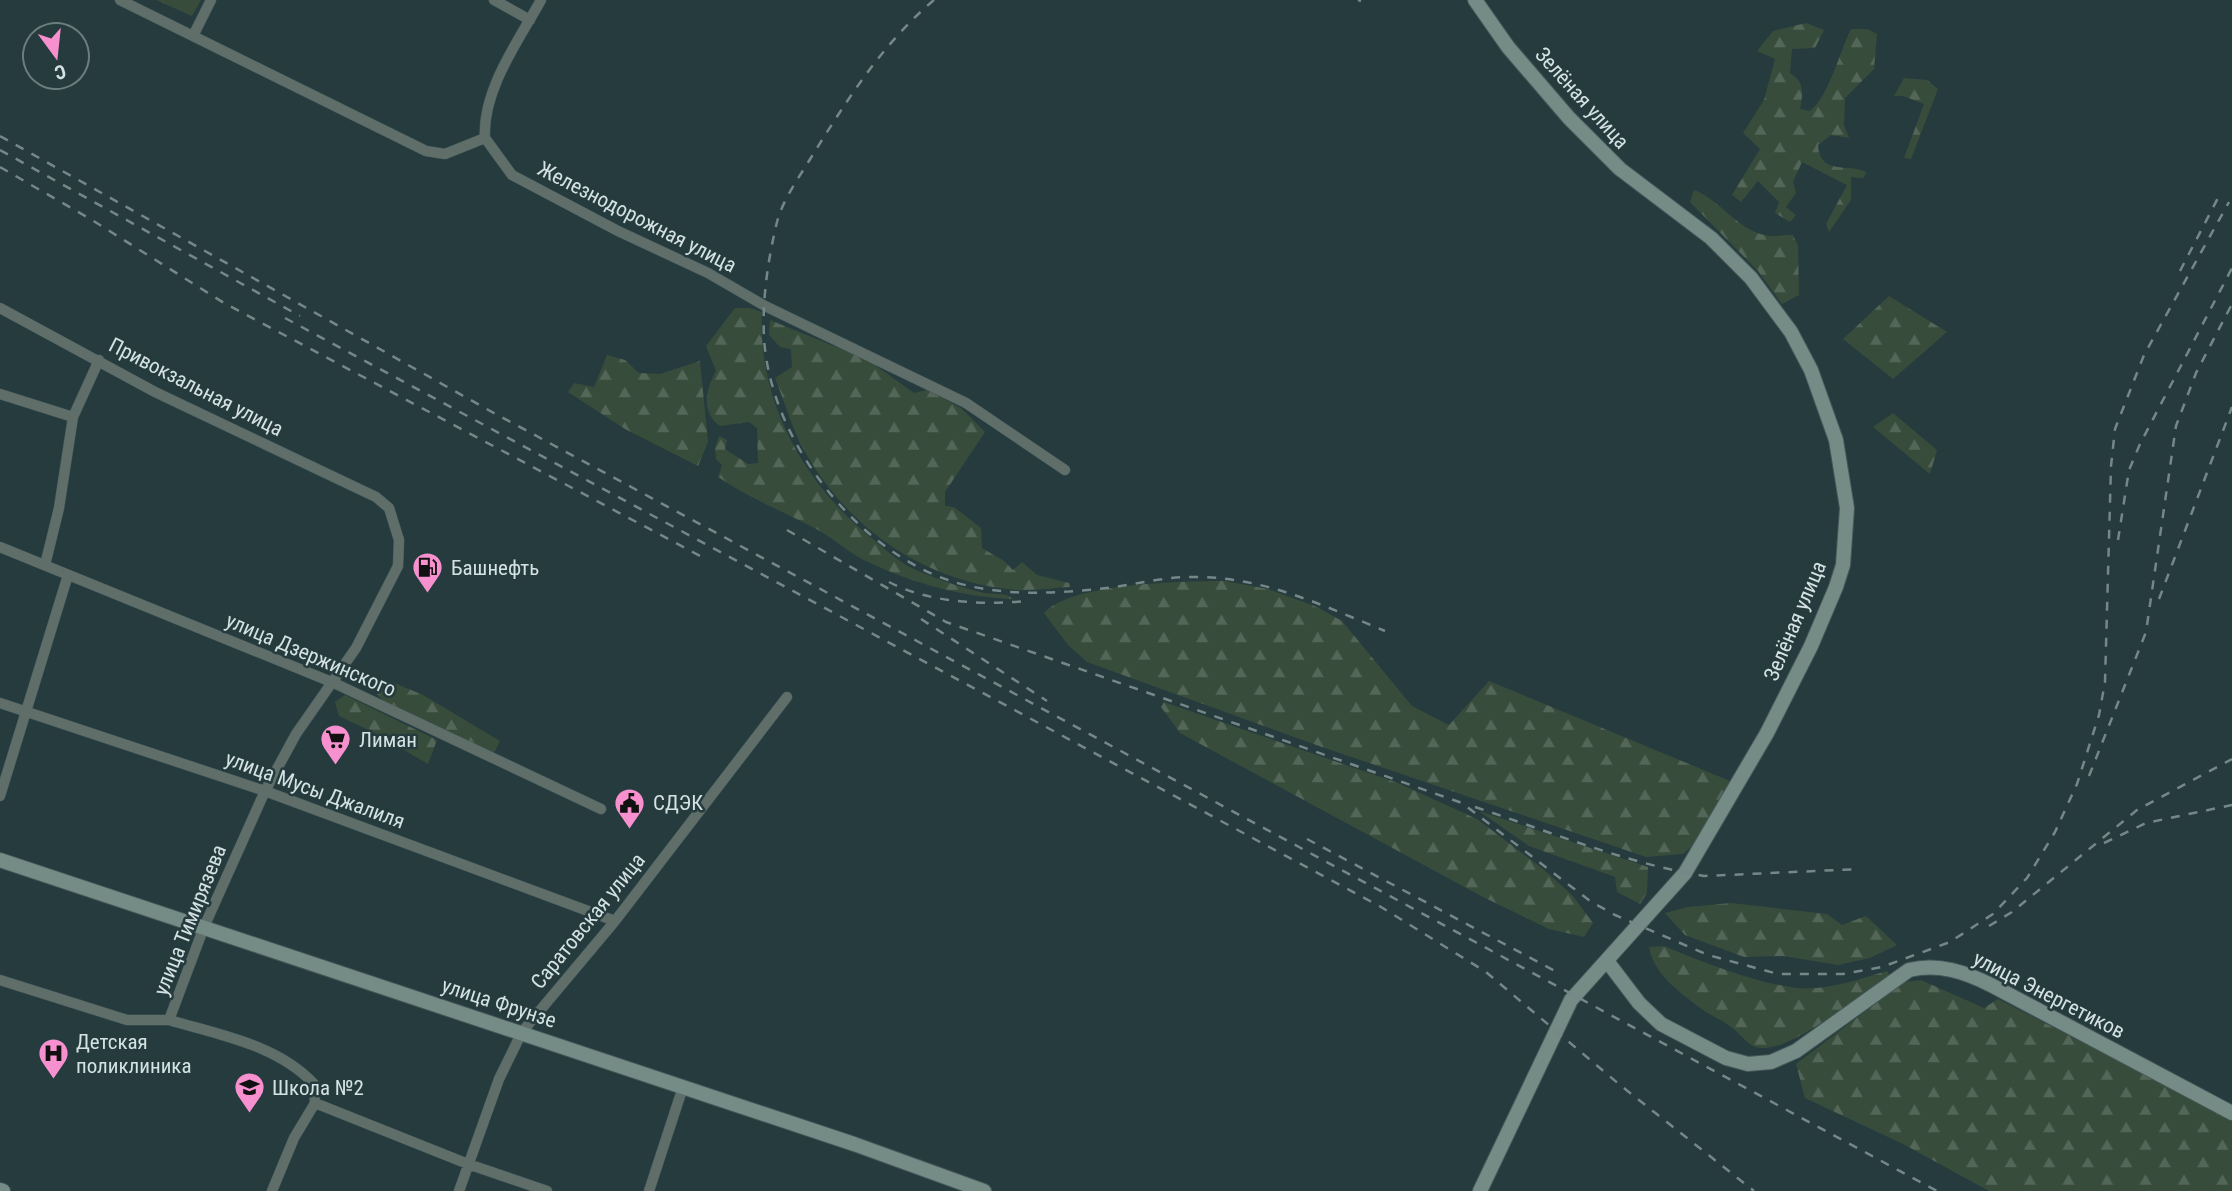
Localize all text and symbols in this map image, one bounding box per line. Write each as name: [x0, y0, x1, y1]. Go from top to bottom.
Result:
north arrow: [21, 21, 91, 91]
street label: Зелёная улица: [1530, 42, 1634, 154]
text: С: [52, 59, 68, 84]
street label: Железнодорожная улица: [534, 156, 740, 278]
street label: Привокзальная улица: [105, 333, 287, 441]
fuel station icon: Башнефть: [411, 551, 445, 595]
place label: Башнефть: [451, 556, 539, 580]
street label: Зелёная улица: [1759, 557, 1831, 685]
street label: улица Дзержинского: [222, 608, 400, 702]
supermarket icon: Лиман: [319, 723, 353, 767]
place label: Лиман: [359, 728, 417, 752]
street label: улица Мусы Джалиля: [222, 746, 408, 834]
public building icon: СДЭК: [613, 786, 647, 830]
place label: СДЭК: [653, 791, 703, 815]
street label: улица Тимирязева: [149, 841, 231, 999]
street label: Саратовская улица: [526, 848, 650, 994]
street label: улица Энергетиков: [1969, 946, 2129, 1044]
street label: улица Фрунзе: [439, 973, 559, 1033]
place label: Детская поликлиника: [76, 1030, 192, 1078]
hospital icon: Детская поликлиника: [36, 1037, 70, 1081]
school or university icon: Школа №2: [232, 1071, 266, 1115]
place label: Школа №2: [272, 1076, 364, 1100]

